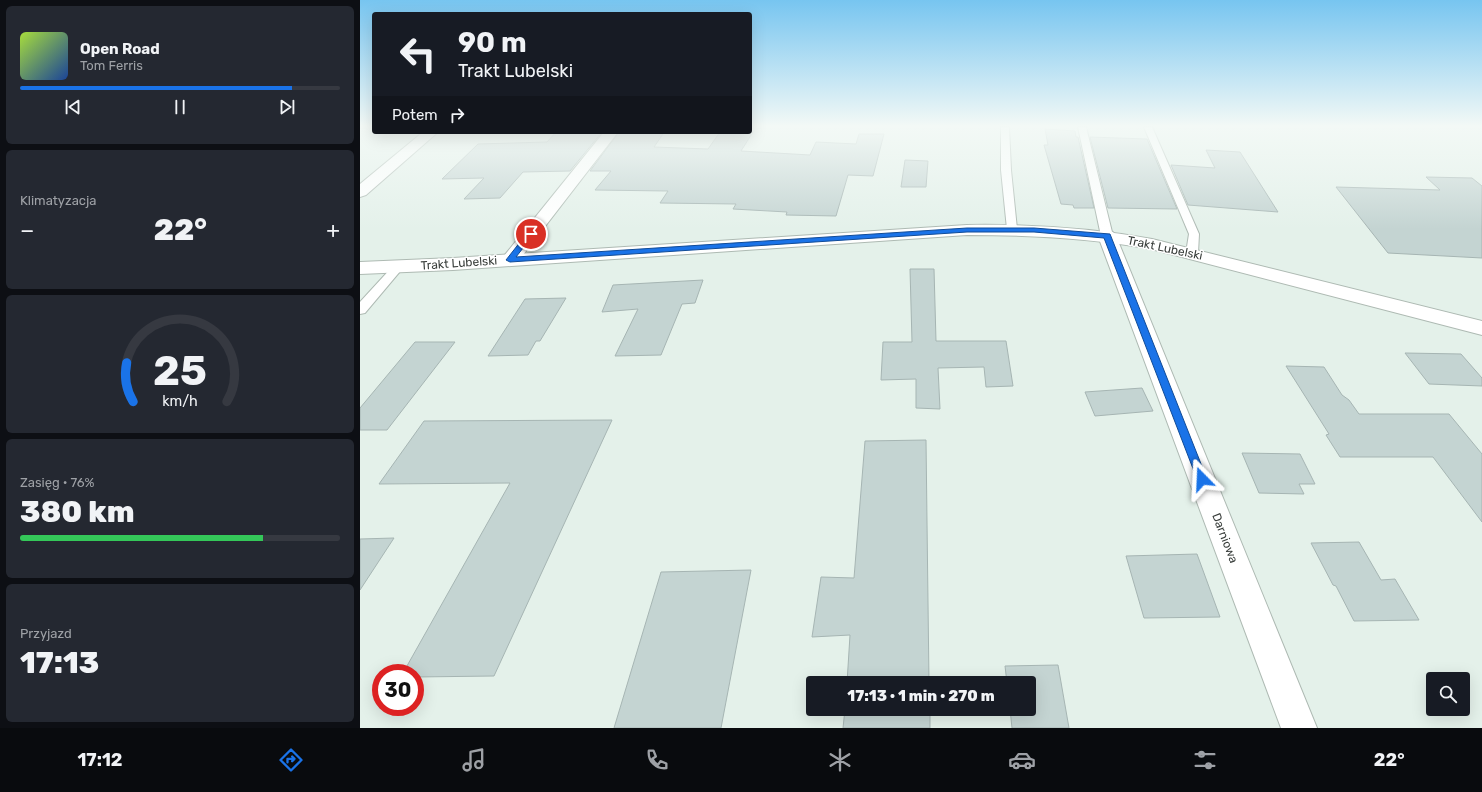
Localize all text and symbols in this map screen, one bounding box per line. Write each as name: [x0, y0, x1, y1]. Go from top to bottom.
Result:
text: 90 m: [458, 26, 527, 59]
icon: left: [392, 28, 444, 80]
text: Open Road: [80, 40, 160, 58]
text: Tom Ferris: [80, 58, 143, 73]
text: Trakt Lubelski: [458, 60, 573, 82]
icon: previous: [62, 96, 84, 118]
icon: pause: [169, 96, 191, 118]
icon: next: [276, 96, 298, 118]
icon: right: [446, 104, 468, 126]
text: Potem: [392, 106, 438, 124]
text: Klimatyzacja: [20, 193, 96, 208]
text: 22°: [154, 212, 207, 248]
text: −: [20, 217, 34, 244]
text: +: [326, 217, 340, 244]
pin: [514, 217, 548, 251]
icon: arrive: [520, 223, 542, 245]
street label: Trakt Lubelski: [1126, 233, 1204, 263]
street label: Trakt Lubelski: [420, 253, 498, 273]
text: 25: [153, 346, 207, 395]
text: km/h: [162, 393, 198, 410]
position arrow: [1181, 458, 1223, 500]
text: Zasięg · 76%: [20, 475, 94, 490]
text: 380 km: [20, 494, 135, 530]
street label: Darniowa: [1209, 511, 1241, 565]
text: Przyjazd: [20, 626, 72, 641]
text: 17:13: [20, 645, 99, 681]
speed limit sign: 30: [372, 664, 424, 716]
map controls: [1426, 672, 1470, 716]
button: search: [1426, 672, 1470, 716]
text: 17:13 · 1 min · 270 m: [847, 687, 995, 705]
icon: directions: [277, 746, 305, 774]
icon: music: [460, 746, 488, 774]
icon: phone: [643, 746, 671, 774]
icon: climate: [826, 746, 854, 774]
icon: car: [1008, 746, 1036, 774]
icon: filters: [1191, 746, 1219, 774]
text: 17:12: [77, 749, 123, 771]
text: 22°: [1374, 749, 1405, 771]

